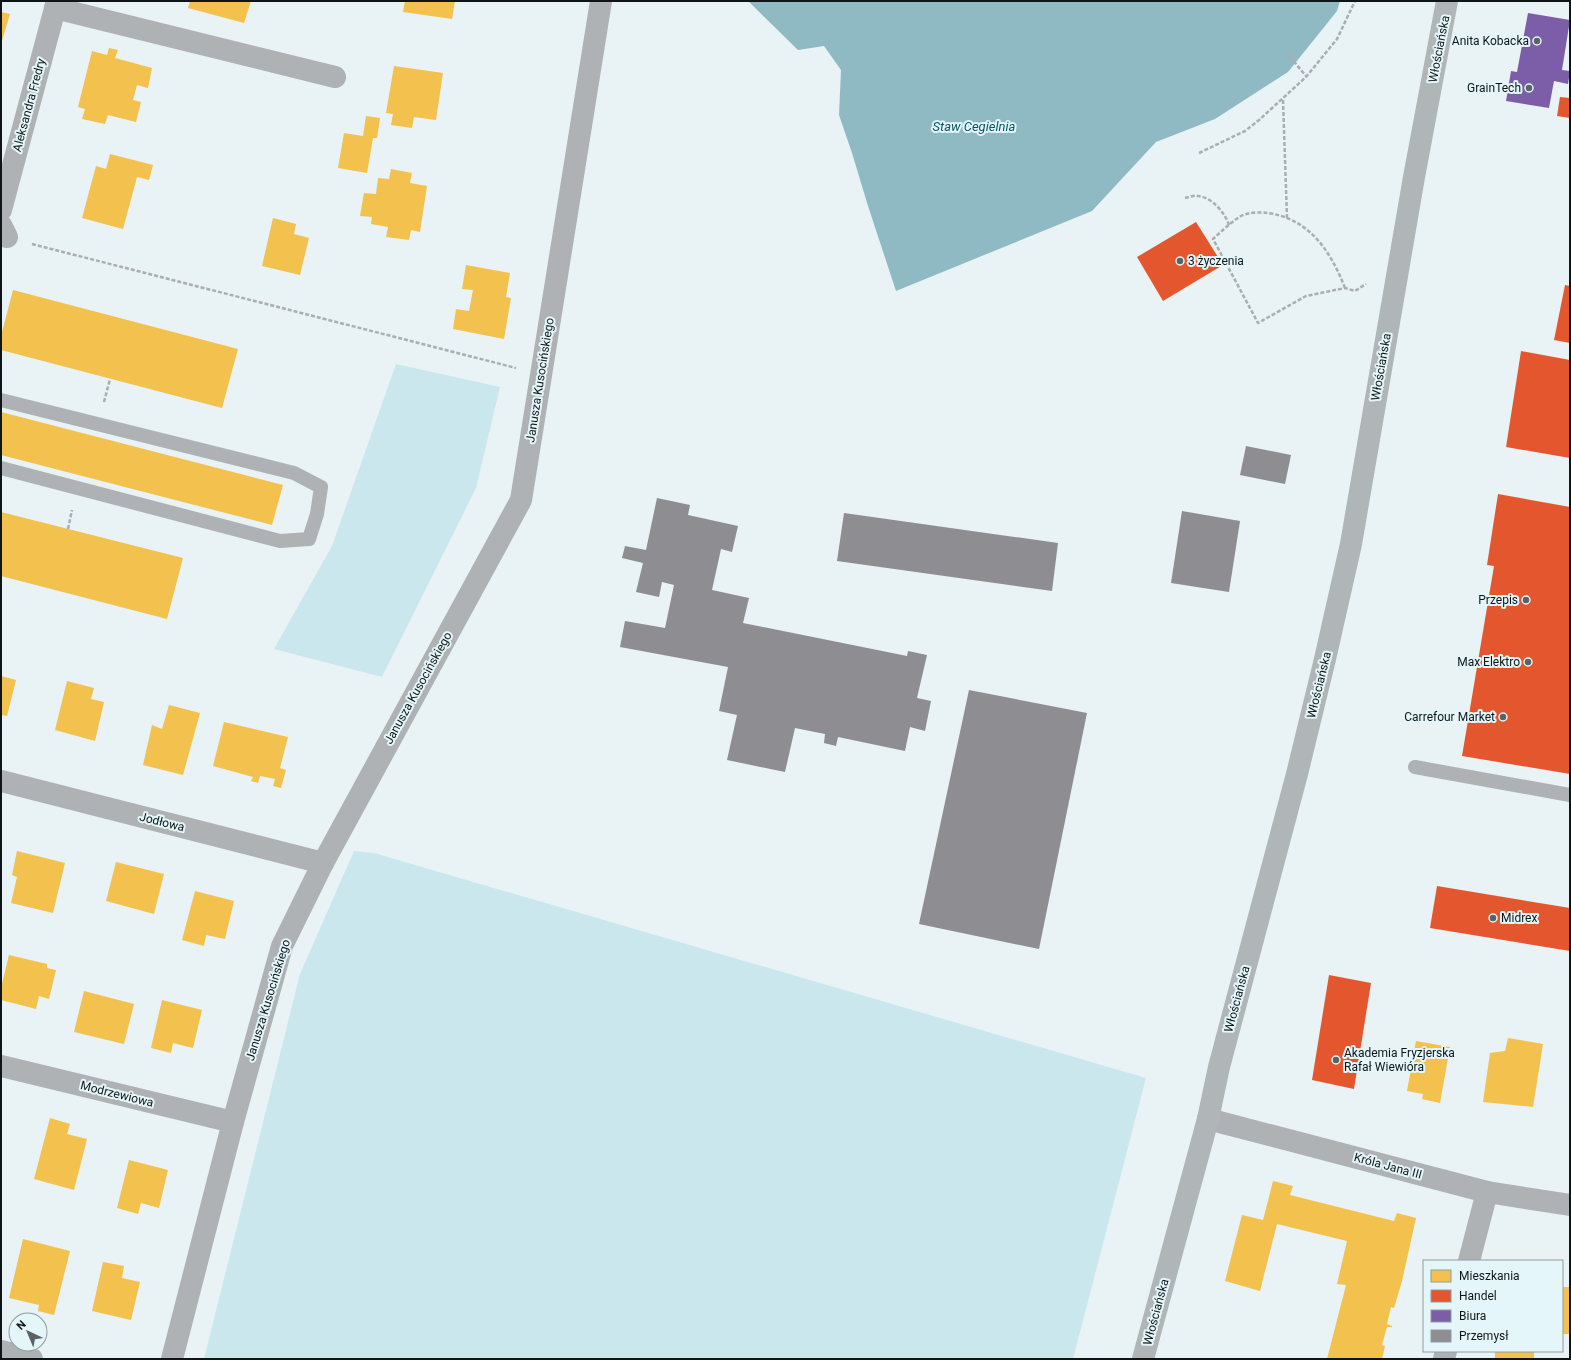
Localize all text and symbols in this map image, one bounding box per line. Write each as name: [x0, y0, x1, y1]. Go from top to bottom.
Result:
street label: Włościańska: [1426, 14, 1452, 84]
place label: Anita Kobacka: [1452, 34, 1529, 48]
marker: Anita Kobacka: [1532, 36, 1542, 46]
street label: Aleksandra Fredry: [10, 56, 48, 153]
place label: GrainTech: [1467, 81, 1521, 95]
marker: GrainTech: [1524, 83, 1534, 93]
water label: Staw Cegielnia: [933, 119, 1016, 134]
place label: 3 życzenia: [1188, 254, 1244, 268]
marker: 3 życzenia: [1175, 256, 1185, 266]
street label: Janusza Kusocińskiego: [523, 317, 557, 443]
street label: Włościańska: [1368, 332, 1394, 402]
place label: Przepis: [1478, 593, 1518, 607]
marker: Przepis: [1521, 595, 1531, 605]
street label: Janusza Kusocińskiego: [381, 629, 455, 747]
street label: Włościańska: [1304, 650, 1334, 720]
place label: Max Elektro: [1457, 655, 1520, 669]
marker: Max Elektro: [1523, 657, 1533, 667]
place label: Carrefour Market: [1404, 710, 1495, 724]
marker: Carrefour Market: [1498, 712, 1508, 722]
street label: Jodłowa: [138, 810, 186, 834]
place label: Midrex: [1501, 911, 1537, 925]
marker: Midrex: [1488, 913, 1498, 923]
street label: Janusza Kusocińskiego: [243, 938, 293, 1062]
street label: Włościańska: [1221, 964, 1253, 1034]
place label: Akademia Fryzjerska Rafał Wiewióra: [1344, 1046, 1455, 1074]
marker: Akademia Fryzjerska Rafał Wiewióra: [1331, 1055, 1341, 1065]
street label: Modrzewiowa: [79, 1078, 155, 1110]
street label: Króla Jana III: [1352, 1150, 1424, 1182]
legend: [1423, 1260, 1563, 1352]
text: Mieszkania: [1459, 1269, 1520, 1283]
street label: Włościańska: [1140, 1277, 1172, 1347]
text: Handel: [1459, 1289, 1497, 1303]
text: Biura: [1459, 1309, 1486, 1323]
north arrow: [8, 1312, 48, 1352]
text: N: [14, 1318, 29, 1333]
text: Przemysł: [1459, 1329, 1509, 1343]

